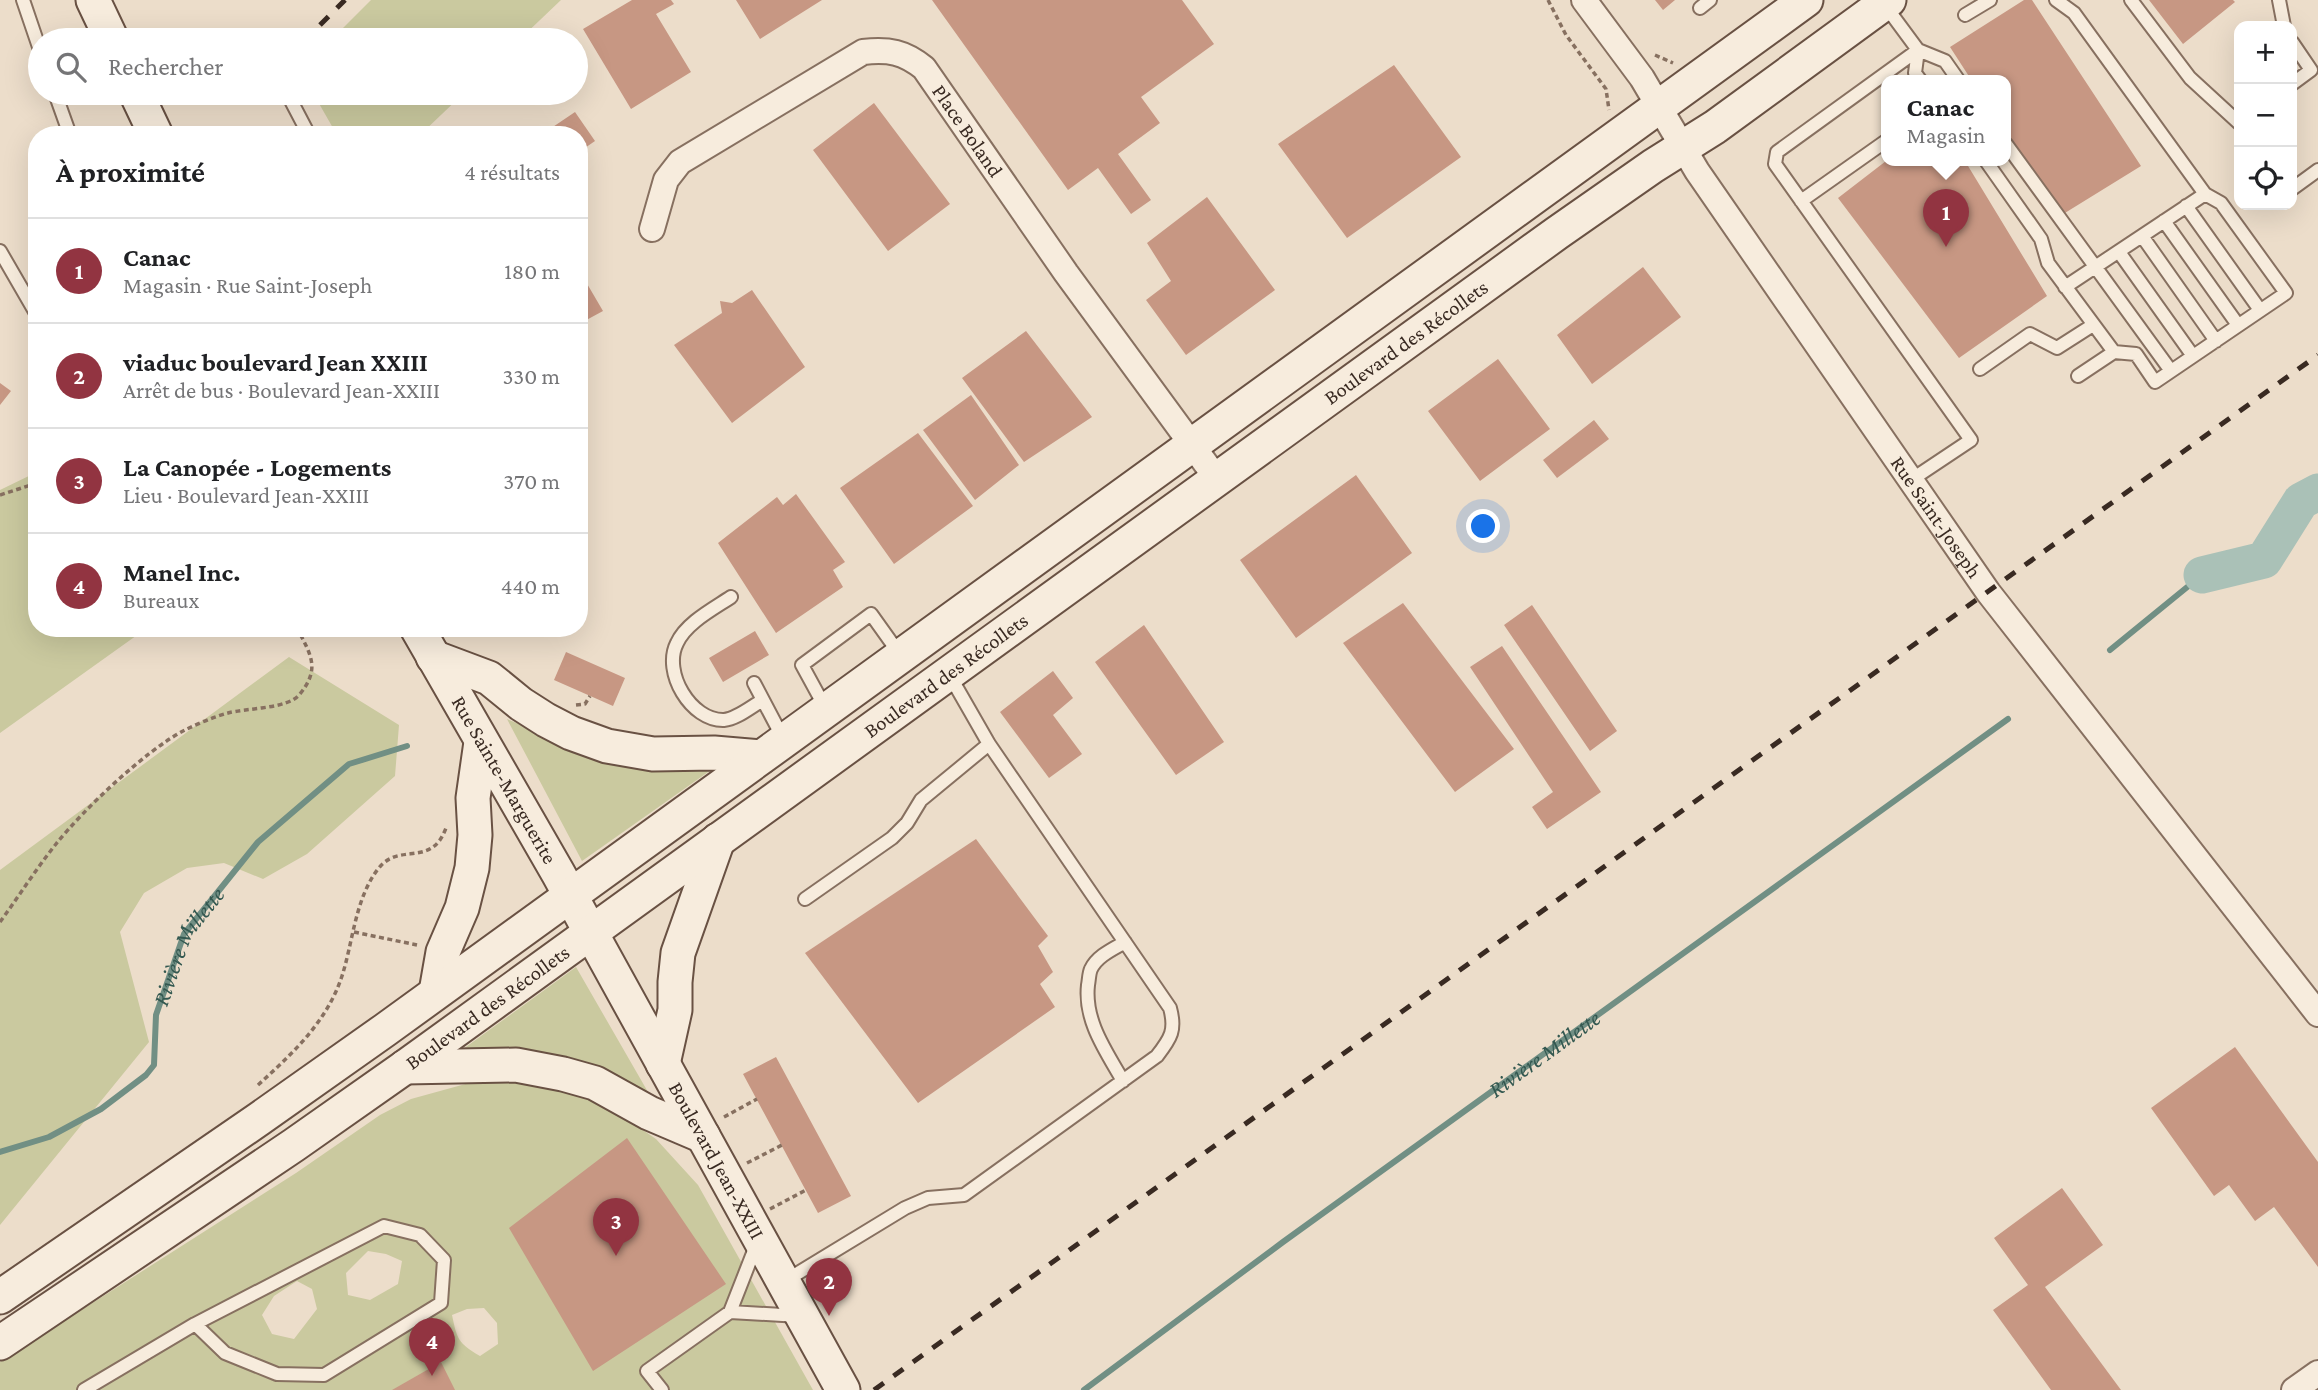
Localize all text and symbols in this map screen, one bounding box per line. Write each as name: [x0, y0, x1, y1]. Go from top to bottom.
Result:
map controls: [2234, 21, 2297, 210]
button: +: [2234, 21, 2297, 84]
search box: [28, 28, 588, 105]
icon: search: [52, 48, 90, 86]
text: Rechercher: [108, 52, 224, 81]
popup: [1881, 75, 2011, 166]
street label: Place Boland: [927, 80, 1008, 182]
button: −: [2234, 84, 2297, 147]
text: Canac: [1907, 93, 1974, 122]
text: Magasin: [1907, 122, 1985, 148]
button: locate: [2234, 147, 2297, 210]
text: À proximité: [56, 155, 205, 188]
text: 4 résultats: [464, 159, 560, 185]
pin: 1: [1923, 189, 1969, 247]
text: Canac: [123, 243, 191, 272]
text: 1: [75, 258, 83, 284]
text: 180 m: [504, 258, 560, 284]
text: Magasin · Rue Saint-Joseph: [123, 272, 372, 298]
street label: Boulevard des Récollets: [1319, 275, 1493, 410]
text: viaduc boulevard Jean XXIII: [123, 348, 428, 377]
text: 2: [73, 363, 85, 389]
text: 330 m: [502, 363, 560, 389]
text: Arrêt de bus · Boulevard Jean-XXIII: [123, 377, 440, 403]
street label: Rue Saint-Joseph: [1886, 451, 1987, 583]
text: La Canopée - Logements: [123, 453, 391, 482]
text: 3: [73, 468, 85, 494]
text: 370 m: [503, 468, 560, 494]
text: Lieu · Boulevard Jean-XXIII: [123, 482, 369, 508]
your location: [1466, 509, 1500, 543]
text: Manel Inc.: [123, 558, 240, 587]
text: 4: [73, 573, 85, 599]
text: 440 m: [501, 573, 560, 599]
text: Bureaux: [123, 587, 199, 613]
street label: Boulevard des Récollets: [859, 608, 1033, 743]
street label: Rue Sainte-Marguerite: [447, 691, 562, 868]
water label: Rivière Millette: [147, 882, 230, 1009]
street label: Boulevard des Récollets: [401, 940, 574, 1075]
water label: Rivière Millette: [1483, 1004, 1605, 1103]
street label: Boulevard Jean-XXIII: [664, 1078, 769, 1243]
pin: 3: [593, 1198, 639, 1256]
pin: 2: [806, 1258, 852, 1316]
pin: 4: [409, 1318, 455, 1376]

